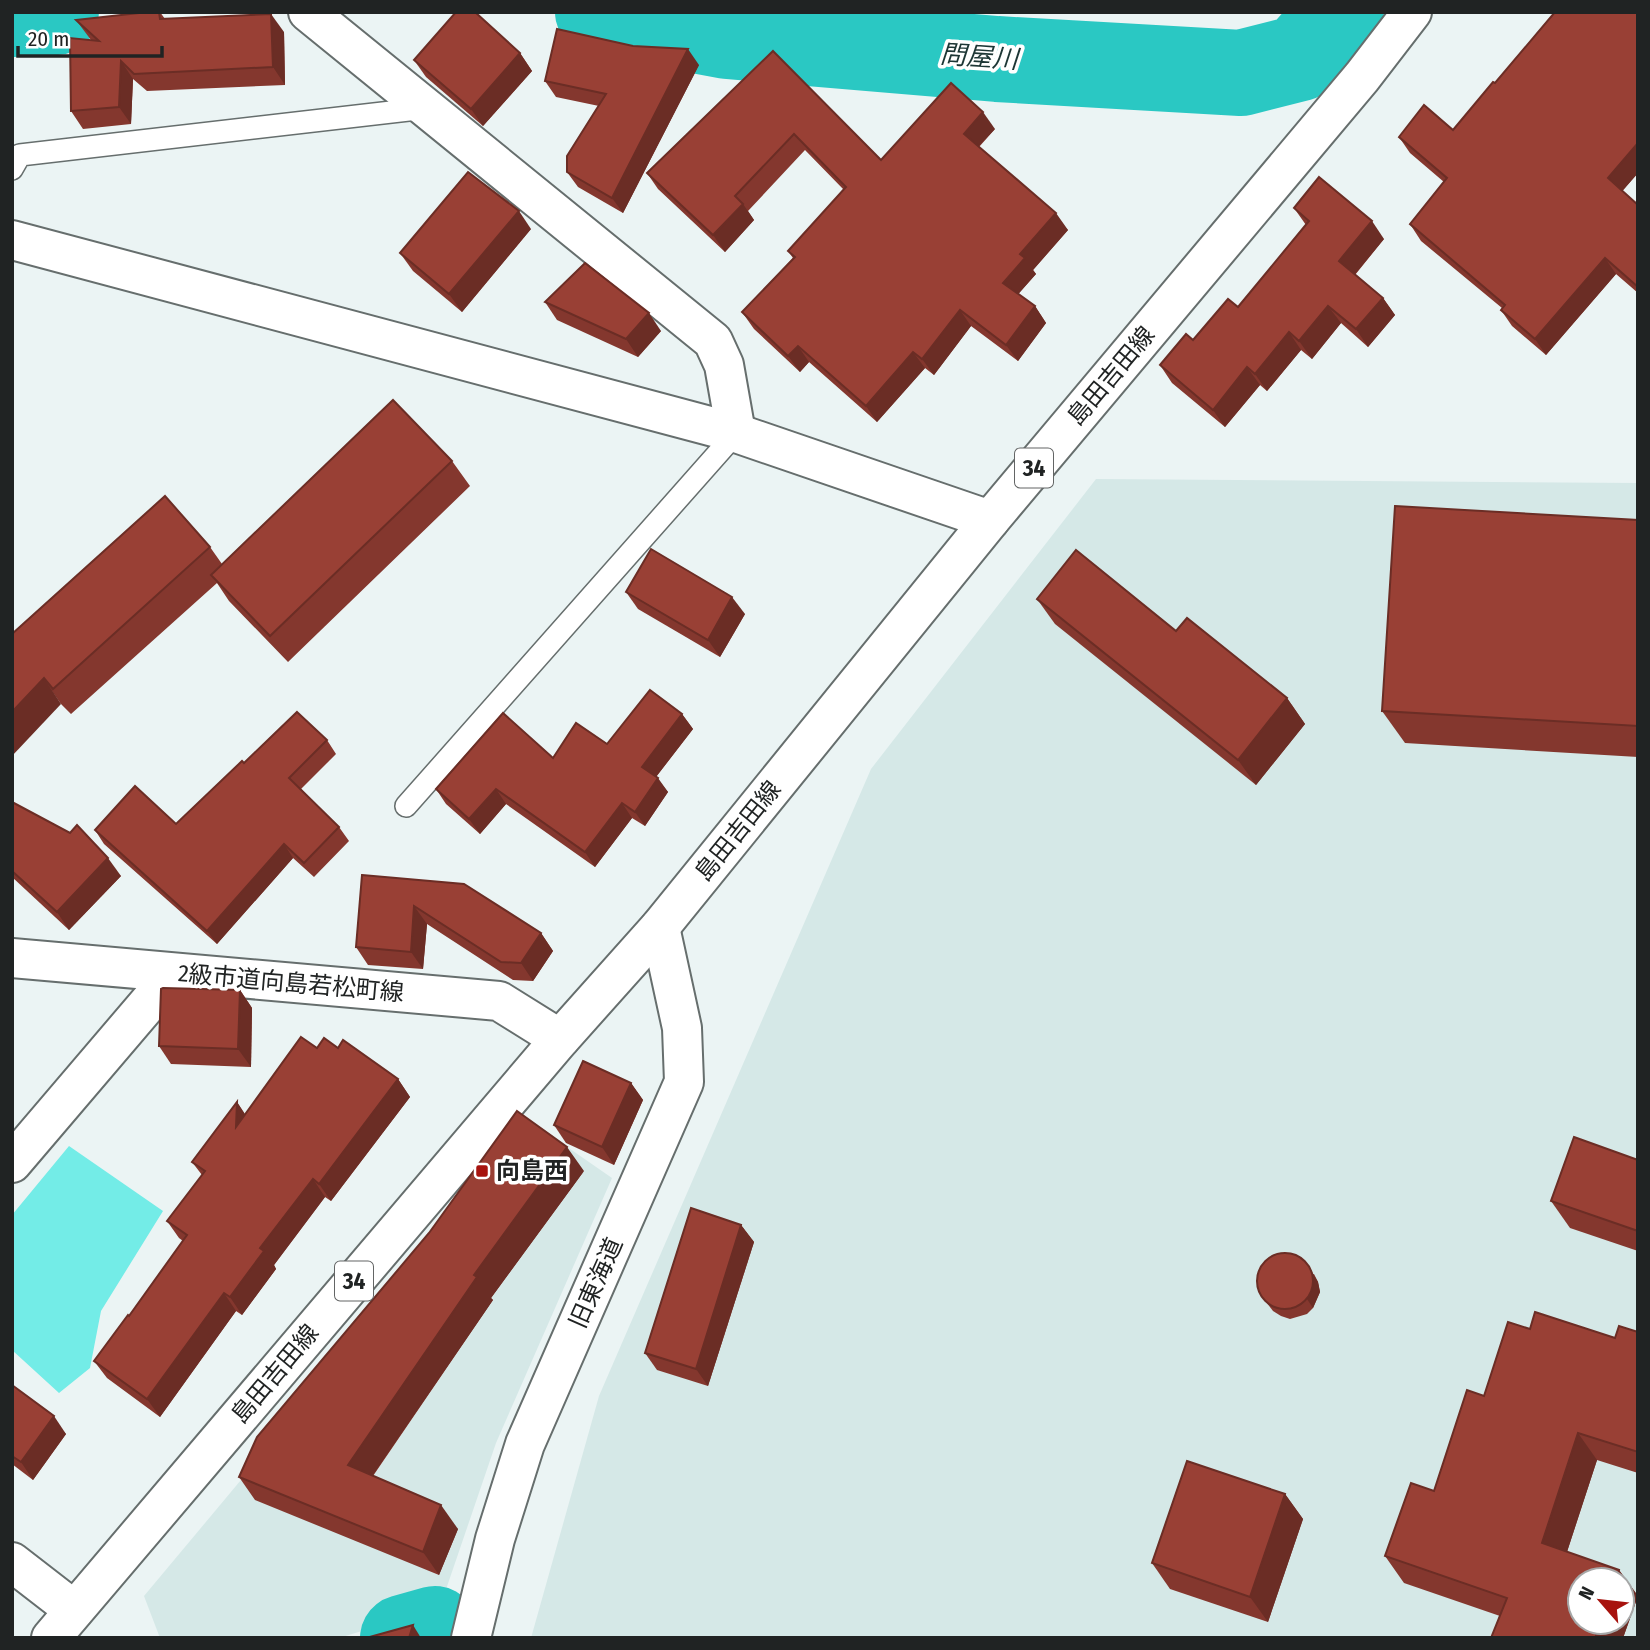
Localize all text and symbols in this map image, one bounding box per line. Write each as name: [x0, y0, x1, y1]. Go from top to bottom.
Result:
scale bar: [18, 14, 161, 58]
text: 20 m: [28, 26, 69, 52]
water label: 問屋川: [939, 39, 1022, 75]
street label: 島田吉田線: [1062, 321, 1160, 431]
road number: 34: [1015, 448, 1053, 488]
street label: 島田吉田線: [689, 776, 787, 886]
street label: 2級市道向島若松町線: [177, 959, 405, 1007]
place label: 向島西: [496, 1157, 568, 1185]
marker: 向島西: [474, 1163, 490, 1179]
street label: 旧東海道: [564, 1233, 628, 1333]
road number: 34: [335, 1262, 373, 1300]
street label: 島田吉田線: [226, 1319, 324, 1429]
north arrow: [1566, 1566, 1636, 1636]
text: N: [1574, 1583, 1599, 1604]

